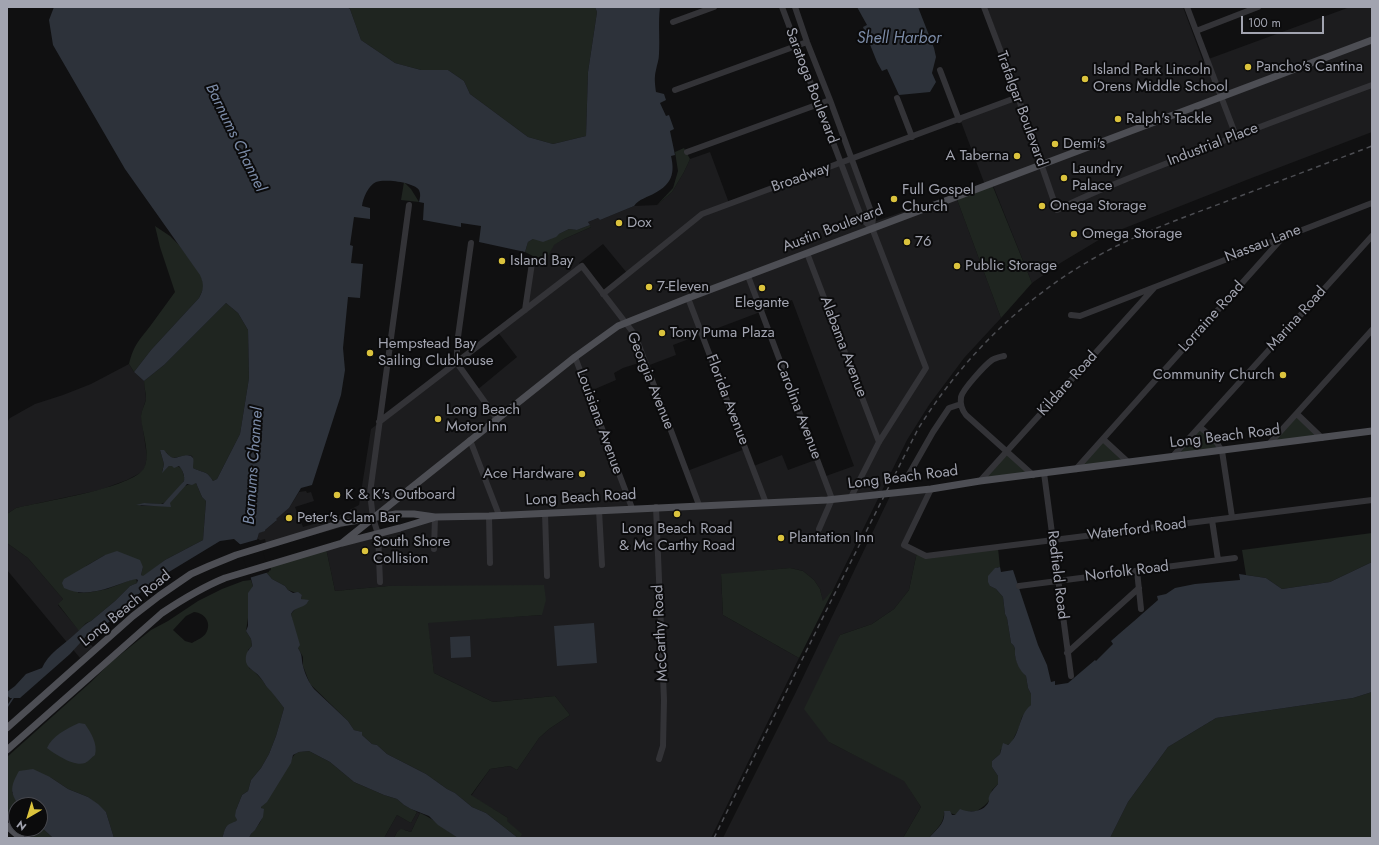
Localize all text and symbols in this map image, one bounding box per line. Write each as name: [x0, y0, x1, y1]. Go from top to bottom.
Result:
scale bar: [1243, 8, 1326, 34]
text: 100 m: [1248, 14, 1281, 32]
street label: Saratoga Boulevard: [781, 25, 841, 147]
water label: Shell Harbor: [857, 29, 941, 49]
street label: Trafalgar Boulevard: [992, 49, 1050, 169]
place label: Pancho's Cantina: [1256, 58, 1363, 76]
place label: Island Park Lincoln Orens Middle School: [1093, 61, 1228, 96]
marker: Pancho's Cantina: [1243, 62, 1253, 72]
marker: Island Park Lincoln Orens Middle School: [1080, 74, 1090, 84]
water label: Barnums Channel: [201, 81, 269, 195]
place label: Ralph's Tackle: [1126, 110, 1212, 128]
marker: Ralph's Tackle: [1113, 114, 1123, 124]
street label: Industrial Place: [1165, 119, 1261, 171]
place label: Demi's: [1063, 135, 1105, 153]
marker: Demi's: [1050, 139, 1060, 149]
place label: A Taberna: [945, 147, 1009, 165]
marker: A Taberna: [1012, 151, 1022, 161]
street label: Broadway: [769, 159, 833, 197]
place label: Laundry Palace: [1072, 160, 1122, 195]
marker: Laundry Palace: [1059, 173, 1069, 183]
place label: Full Gospel Church: [902, 181, 974, 216]
marker: Full Gospel Church: [889, 194, 899, 204]
place label: Onega Storage: [1050, 197, 1146, 215]
marker: Onega Storage: [1037, 201, 1047, 211]
street label: Austin Boulevard: [780, 202, 886, 256]
place label: Dox: [627, 214, 651, 232]
marker: Dox: [614, 218, 624, 228]
street label: Nassau Lane: [1222, 221, 1304, 267]
place label: Omega Storage: [1082, 225, 1182, 243]
marker: Omega Storage: [1069, 229, 1079, 239]
place label: 76: [915, 233, 932, 251]
marker: 76: [902, 237, 912, 247]
place label: Island Bay: [510, 252, 573, 270]
marker: Island Bay: [497, 256, 507, 266]
place label: Public Storage: [965, 257, 1057, 275]
marker: Public Storage: [952, 261, 962, 271]
place label: 7-Eleven: [657, 278, 709, 296]
street label: Lorraine Road: [1176, 278, 1248, 356]
marker: 7-Eleven: [644, 282, 654, 292]
marker: Elegante: [757, 283, 767, 293]
street label: Marina Road: [1263, 283, 1331, 355]
place label: Elegante: [735, 294, 789, 312]
street label: Alabama Avenue: [816, 294, 870, 400]
place label: Tony Puma Plaza: [670, 324, 775, 342]
marker: Tony Puma Plaza: [657, 328, 667, 338]
street label: Georgia Avenue: [622, 330, 678, 432]
place label: Hempstead Bay Sailing Clubhouse: [378, 335, 493, 370]
marker: Hempstead Bay Sailing Clubhouse: [365, 348, 375, 358]
street label: Kildare Road: [1034, 348, 1102, 420]
street label: Florida Avenue: [702, 352, 752, 448]
street label: Carolina Avenue: [771, 358, 825, 462]
place label: Community Church: [1153, 366, 1275, 384]
street label: Louisiana Avenue: [572, 367, 626, 477]
marker: Community Church: [1278, 370, 1288, 380]
place label: Long Beach Motor Inn: [446, 401, 520, 436]
water label: Barnums Channel: [240, 407, 268, 525]
marker: Long Beach Motor Inn: [433, 414, 443, 424]
street label: Long Beach Road: [1169, 421, 1281, 453]
street label: Long Beach Road: [847, 462, 959, 494]
place label: Ace Hardware: [483, 465, 574, 483]
marker: Ace Hardware: [577, 469, 587, 479]
place label: K & K's Outboard: [345, 486, 455, 504]
street label: Long Beach Road: [525, 486, 637, 510]
marker: K & K's Outboard: [332, 490, 342, 500]
place label: Peter's Clam Bar: [297, 509, 400, 527]
marker: Long Beach Road & Mc Carthy Road: [672, 509, 682, 519]
marker: Peter's Clam Bar: [284, 513, 294, 523]
street label: Waterford Road: [1086, 515, 1188, 545]
place label: Long Beach Road & Mc Carthy Road: [619, 520, 735, 555]
place label: Plantation Inn: [789, 529, 874, 547]
street label: Redfield Road: [1043, 530, 1071, 620]
place label: South Shore Collision: [373, 533, 450, 568]
marker: Plantation Inn: [776, 533, 786, 543]
marker: South Shore Collision: [360, 546, 370, 556]
street label: Norfolk Road: [1084, 558, 1170, 586]
street label: Long Beach Road: [77, 567, 175, 651]
street label: McCarthy Road: [649, 584, 673, 682]
north arrow: [8, 797, 48, 837]
text: N: [13, 817, 30, 835]

